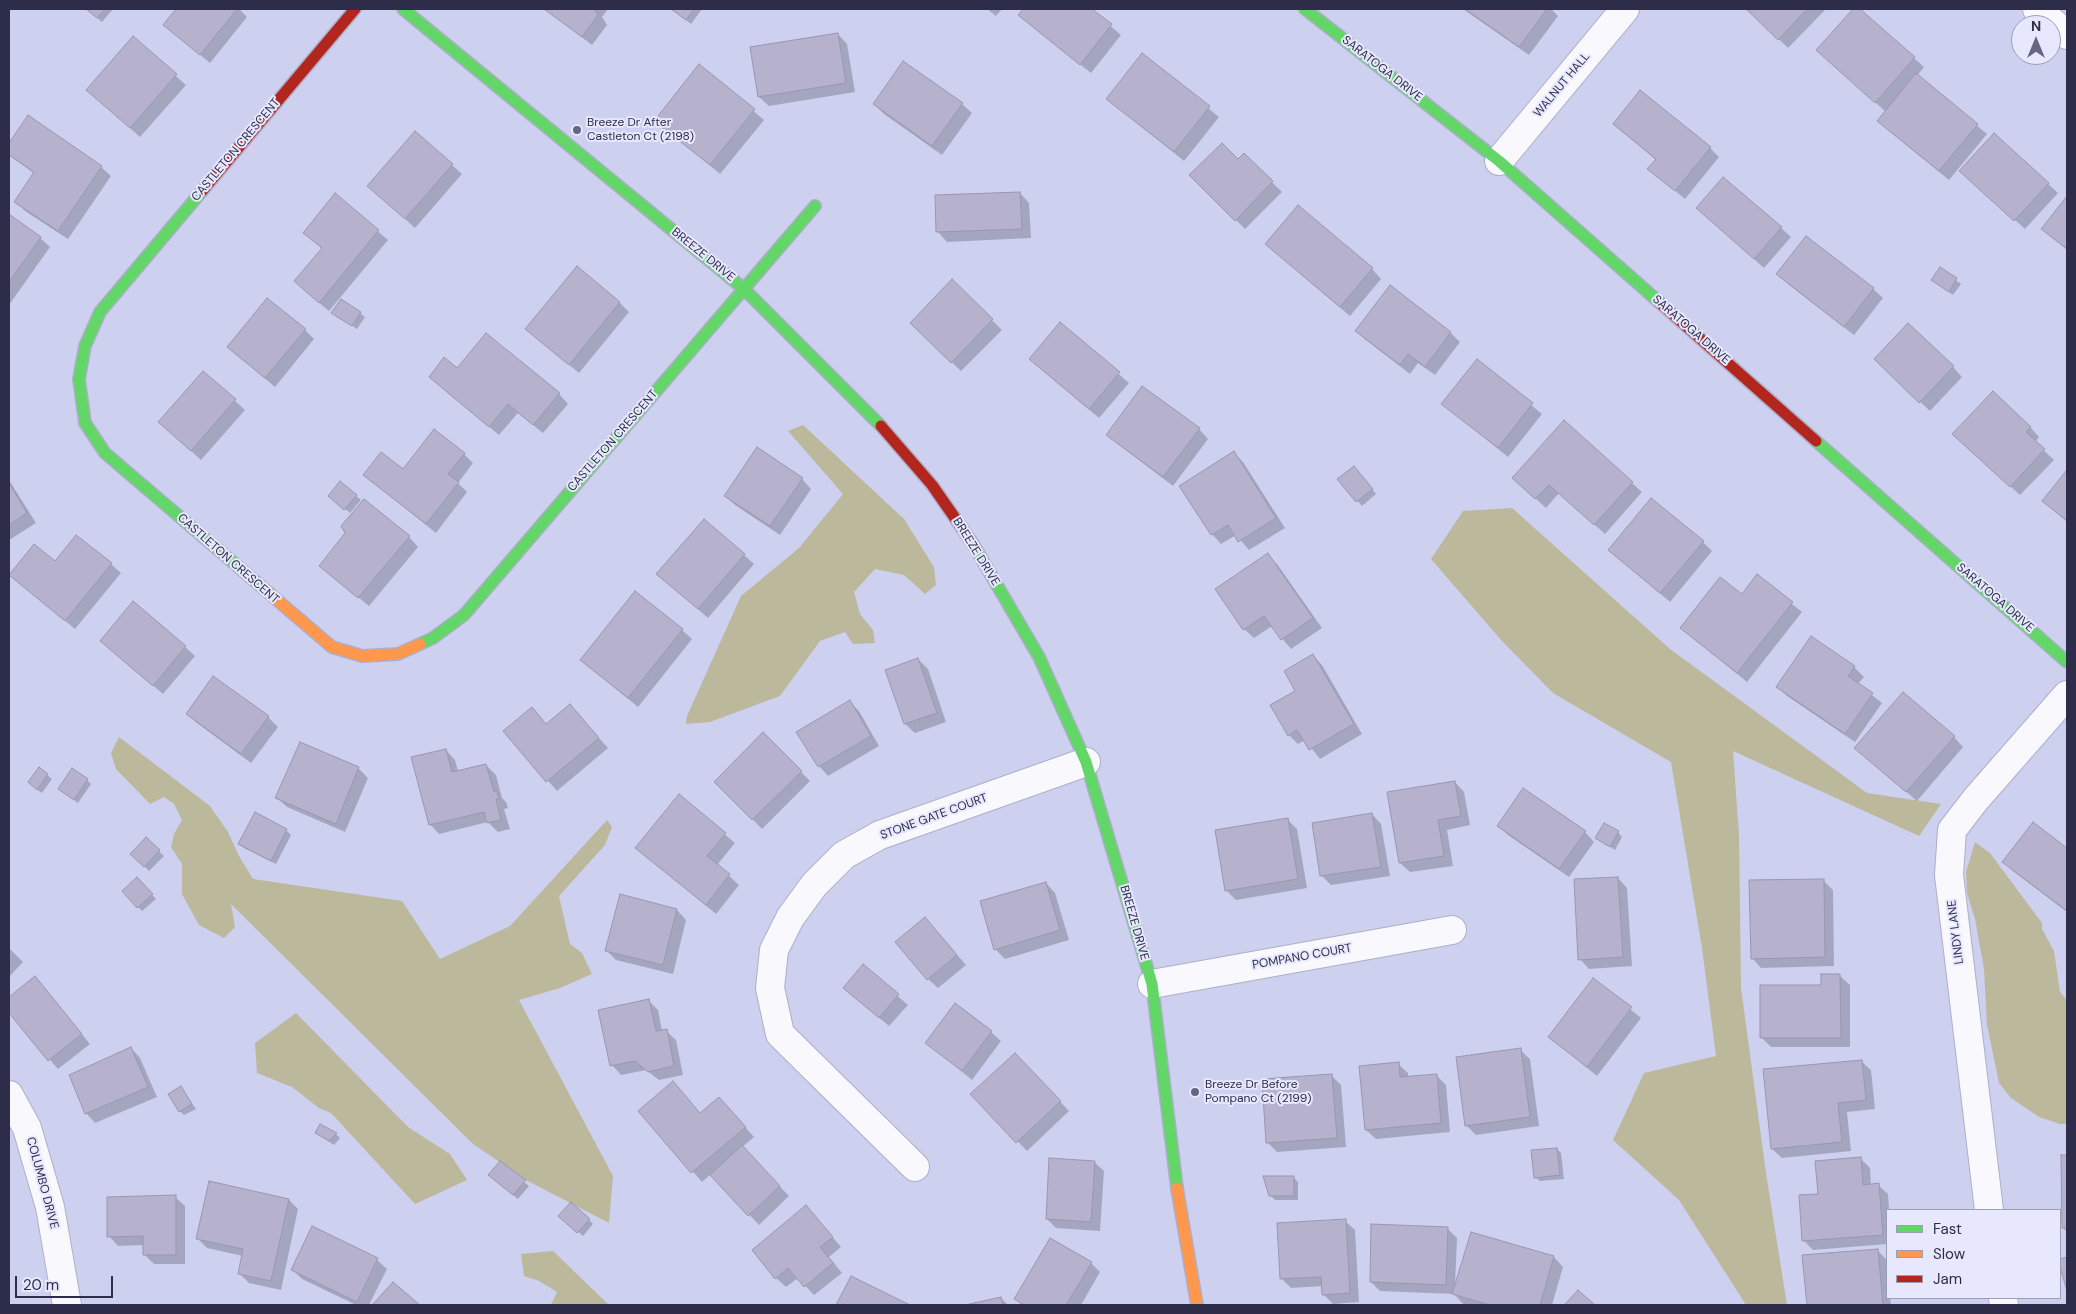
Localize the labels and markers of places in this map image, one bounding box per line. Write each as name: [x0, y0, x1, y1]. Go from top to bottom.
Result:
place label: Breeze Dr After Castleton Ct (2198): [587, 116, 694, 144]
marker: Breeze Dr After Castleton Ct (2198): [571, 124, 583, 136]
place label: Breeze Dr Before Pompano Ct (2199): [1205, 1078, 1311, 1106]
marker: Breeze Dr Before Pompano Ct (2199): [1189, 1086, 1201, 1098]

